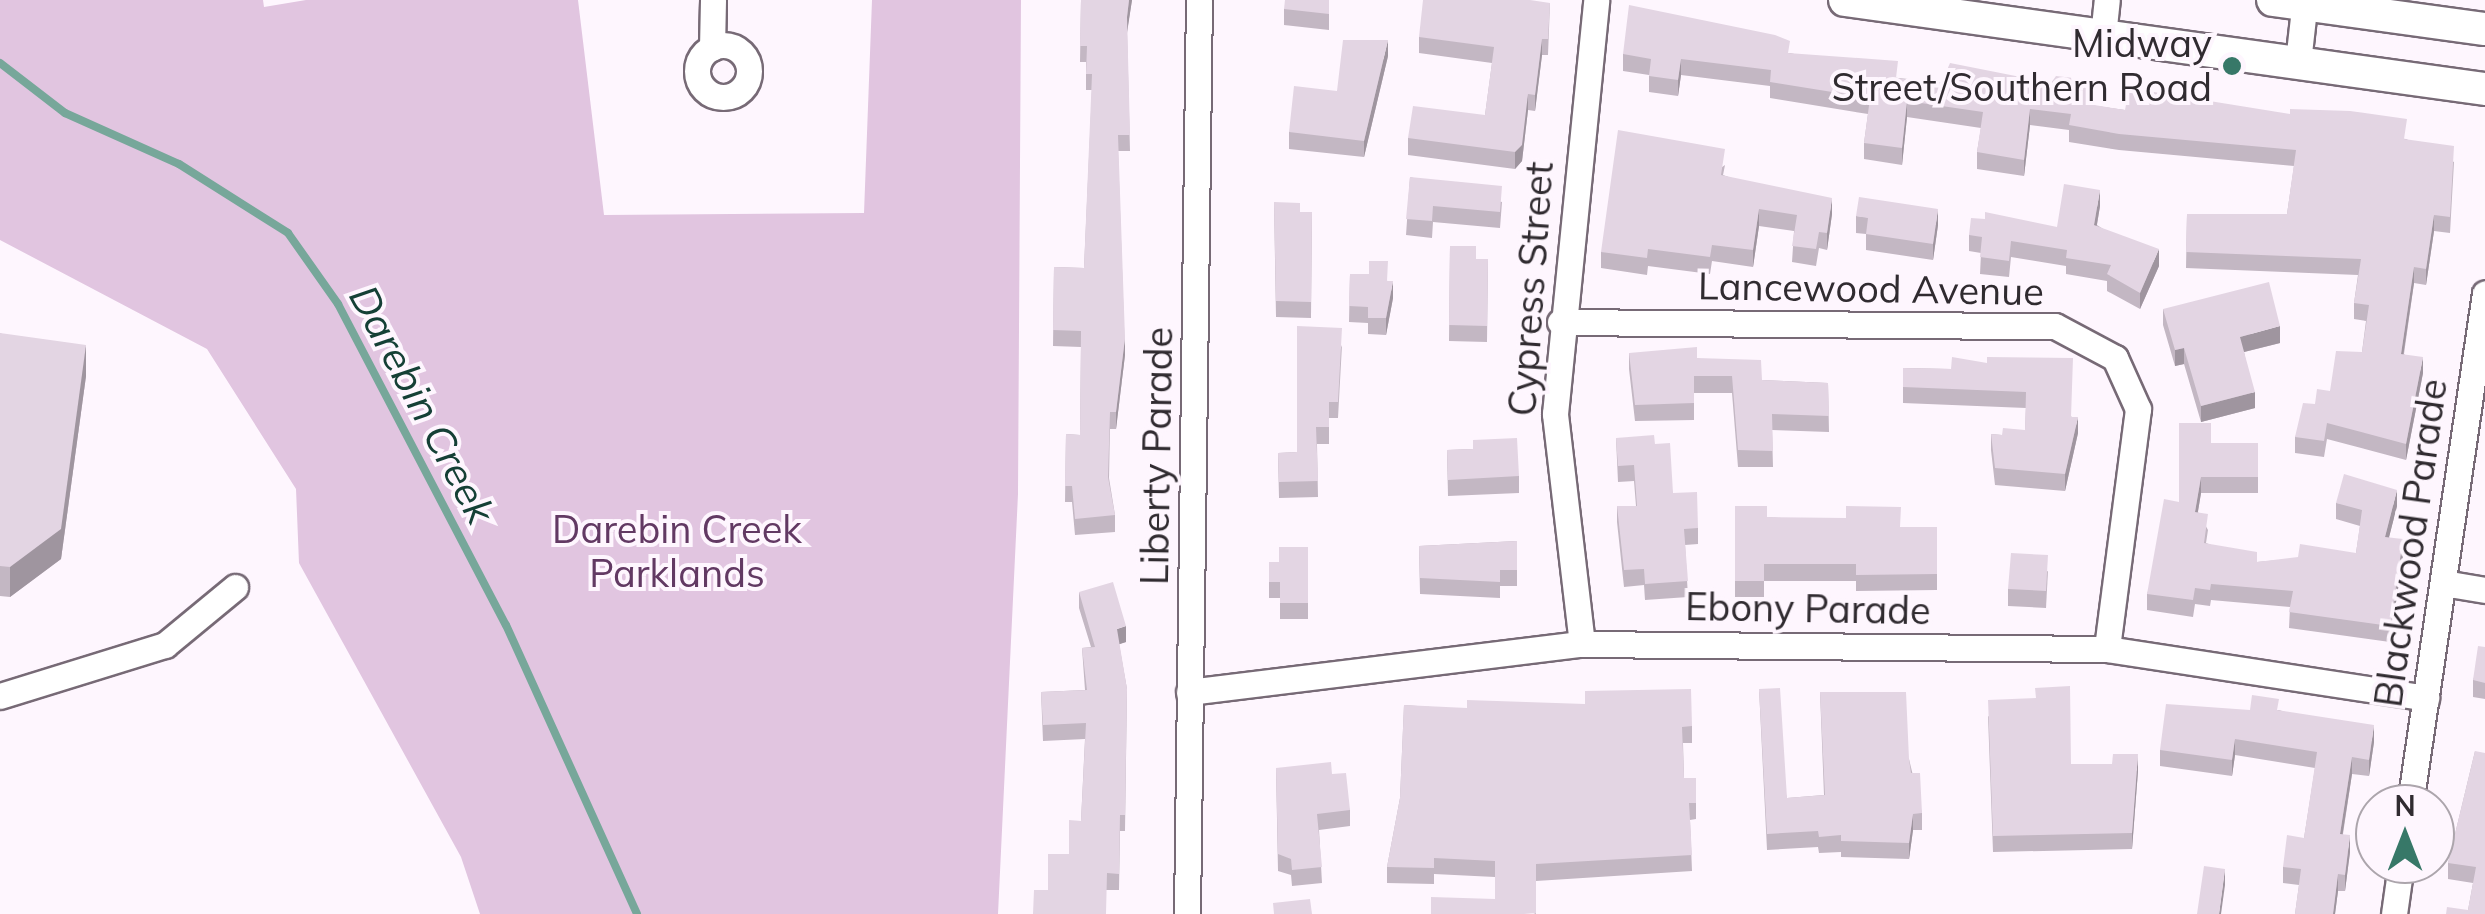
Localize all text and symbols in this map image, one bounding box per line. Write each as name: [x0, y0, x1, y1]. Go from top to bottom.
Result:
place label: Midway Street/Southern Road: [1831, 21, 2212, 110]
marker: Midway Street/Southern Road: [2221, 55, 2243, 77]
street label: Cypress Street: [1499, 160, 1563, 418]
street label: Lancewood Avenue: [1698, 263, 2044, 315]
water label: Darebin Creek: [340, 277, 506, 531]
street label: Liberty Parade: [1132, 327, 1182, 585]
street label: Blackwood Parade: [2365, 376, 2457, 710]
park label: Darebin Creek Parklands: [552, 507, 802, 596]
street label: Ebony Parade: [1685, 584, 1931, 634]
north arrow: [2355, 784, 2455, 884]
text: N: [2394, 788, 2416, 823]

